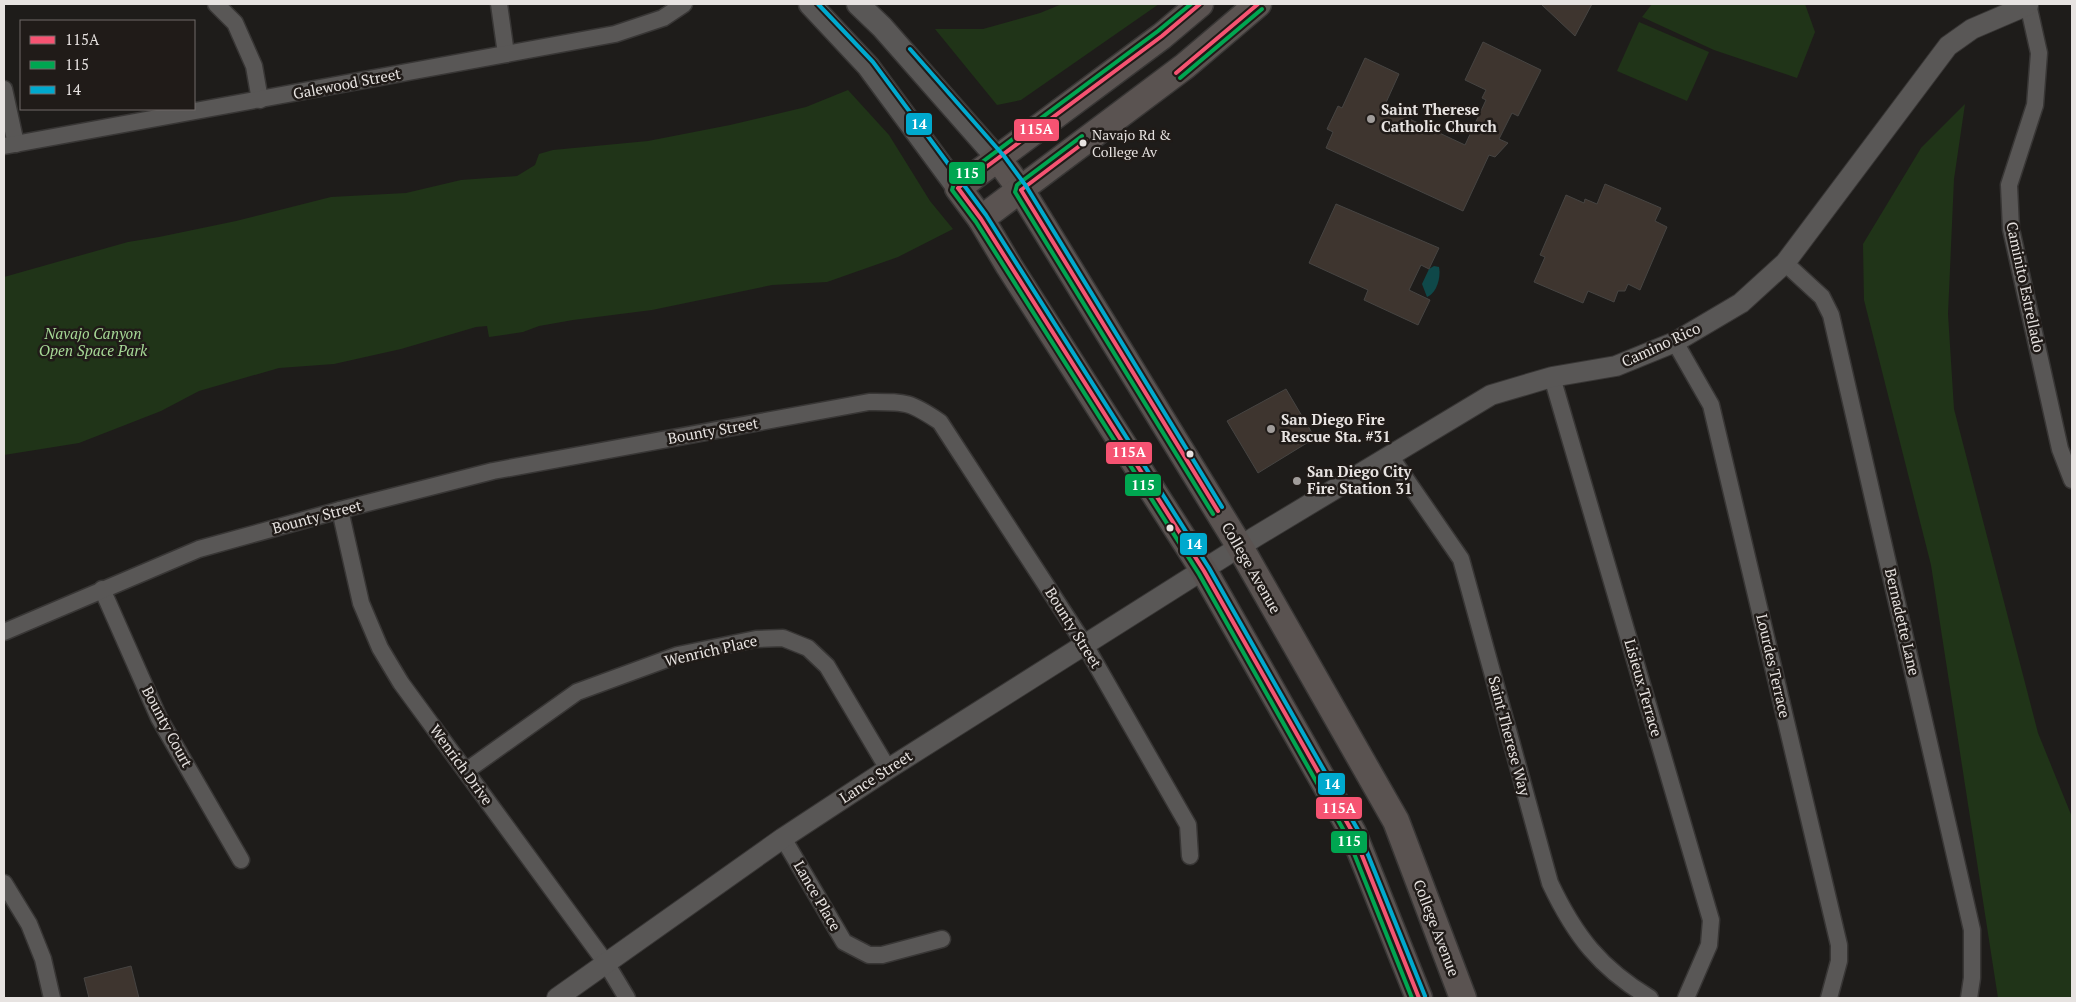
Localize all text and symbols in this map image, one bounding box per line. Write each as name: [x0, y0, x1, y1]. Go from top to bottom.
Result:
legend: [20, 20, 195, 110]
text: 115A: [65, 29, 100, 49]
text: 115: [65, 54, 89, 74]
street label: Galewood Street: [291, 63, 403, 103]
text: 14: [65, 79, 81, 99]
place label: Saint Therese Catholic Church: [1381, 99, 1497, 136]
line badge: 14: [905, 112, 933, 136]
marker: Saint Therese Catholic Church: [1365, 113, 1377, 125]
text: 14: [911, 114, 927, 133]
line badge: 115A: [1013, 118, 1060, 142]
text: 115A: [1019, 119, 1054, 138]
place label: Navajo Rd & College Av: [1092, 125, 1171, 161]
marker: Navajo Rd & College Av: [1078, 138, 1088, 148]
line badge: 115: [948, 161, 986, 185]
text: 115: [955, 163, 979, 182]
street label: Caminito Estrellado: [2002, 220, 2050, 354]
street label: Camino Rico: [1618, 317, 1703, 371]
park label: Navajo Canyon Open Space Park: [39, 323, 148, 360]
place label: San Diego Fire Rescue Sta. #31: [1281, 409, 1391, 446]
street label: Bounty Street: [666, 412, 760, 448]
marker: San Diego Fire Rescue Sta. #31: [1265, 423, 1277, 435]
line badge: 115A: [1105, 441, 1153, 465]
text: 115A: [1112, 442, 1147, 461]
unlabelled marker: [1185, 449, 1195, 459]
place label: San Diego City Fire Station 31: [1307, 461, 1413, 498]
line badge: 115: [1124, 473, 1162, 497]
text: 115: [1131, 475, 1155, 494]
marker: San Diego City Fire Station 31: [1291, 475, 1303, 487]
street label: Bounty Street: [270, 494, 364, 538]
street label: College Avenue: [1218, 518, 1286, 617]
unlabelled marker: [1165, 523, 1175, 533]
line badge: 14: [1179, 532, 1208, 556]
text: 14: [1186, 534, 1202, 553]
street label: Bernadette Lane: [1881, 566, 1925, 677]
street label: Bounty Street: [1041, 583, 1107, 672]
street label: Lourdes Terrace: [1752, 612, 1796, 720]
street label: Wenrich Place: [662, 630, 759, 670]
street label: Lisieux Terrace: [1620, 637, 1667, 739]
street label: Saint Therese Way: [1484, 674, 1536, 798]
street label: Bounty Court: [138, 682, 198, 771]
street label: Wenrich Drive: [426, 720, 498, 809]
street label: Lance Street: [835, 745, 916, 807]
line badge: 14: [1317, 772, 1346, 796]
text: 14: [1324, 774, 1340, 793]
line badge: 115A: [1315, 796, 1363, 820]
text: 115A: [1322, 798, 1357, 817]
line badge: 115: [1330, 830, 1368, 854]
text: 115: [1337, 831, 1361, 850]
street label: Lance Place: [790, 857, 846, 934]
street label: College Avenue: [1409, 876, 1465, 979]

